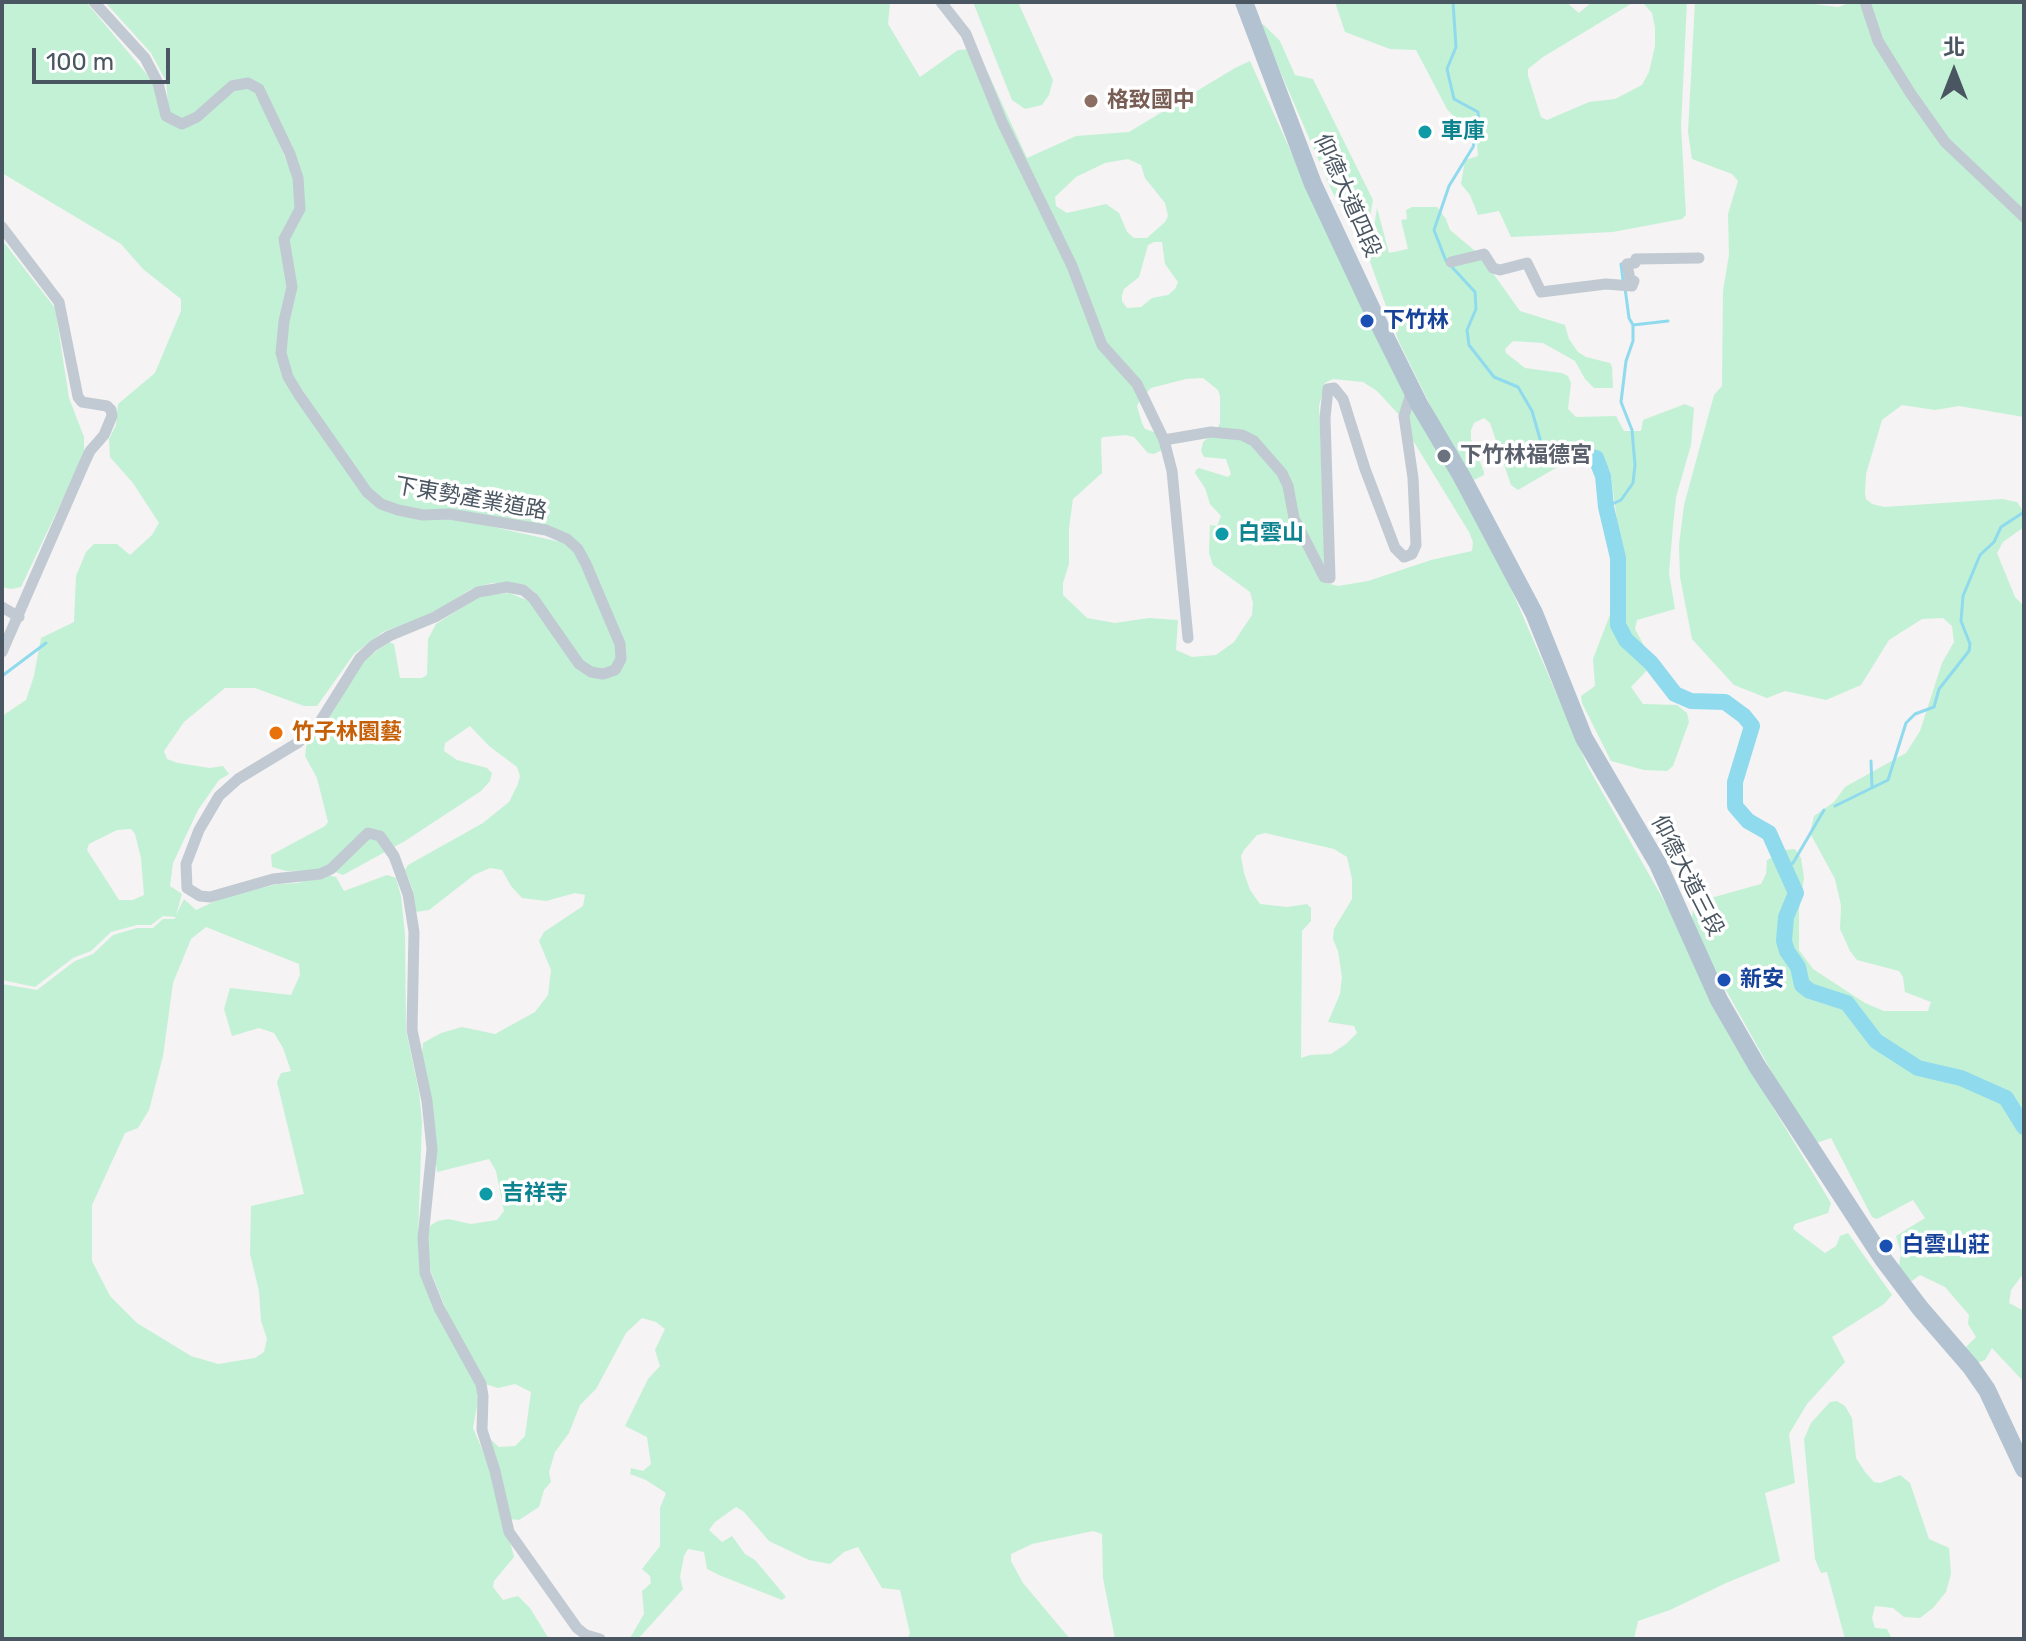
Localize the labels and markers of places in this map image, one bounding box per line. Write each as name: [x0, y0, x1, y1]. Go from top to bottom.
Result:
place label: 格致國中: [1107, 88, 1195, 114]
marker: 格致國中: [1082, 92, 1100, 110]
place label: 車庫: [1441, 119, 1485, 145]
marker: 車庫: [1416, 123, 1434, 141]
place label: 下竹林: [1383, 308, 1449, 334]
marker: 下竹林: [1358, 312, 1376, 330]
place label: 下竹林福德宮: [1460, 443, 1592, 469]
marker: 下竹林福德宮: [1435, 447, 1453, 465]
place label: 白雲山: [1238, 521, 1304, 547]
marker: 白雲山: [1213, 525, 1231, 543]
place label: 竹子林園藝: [292, 720, 402, 746]
marker: 竹子林園藝: [267, 724, 285, 742]
place label: 新安: [1740, 967, 1784, 993]
marker: 新安: [1715, 971, 1733, 989]
place label: 吉祥寺: [502, 1181, 568, 1207]
marker: 吉祥寺: [477, 1185, 495, 1203]
place label: 白雲山莊: [1902, 1233, 1990, 1259]
marker: 白雲山莊: [1877, 1237, 1895, 1255]

